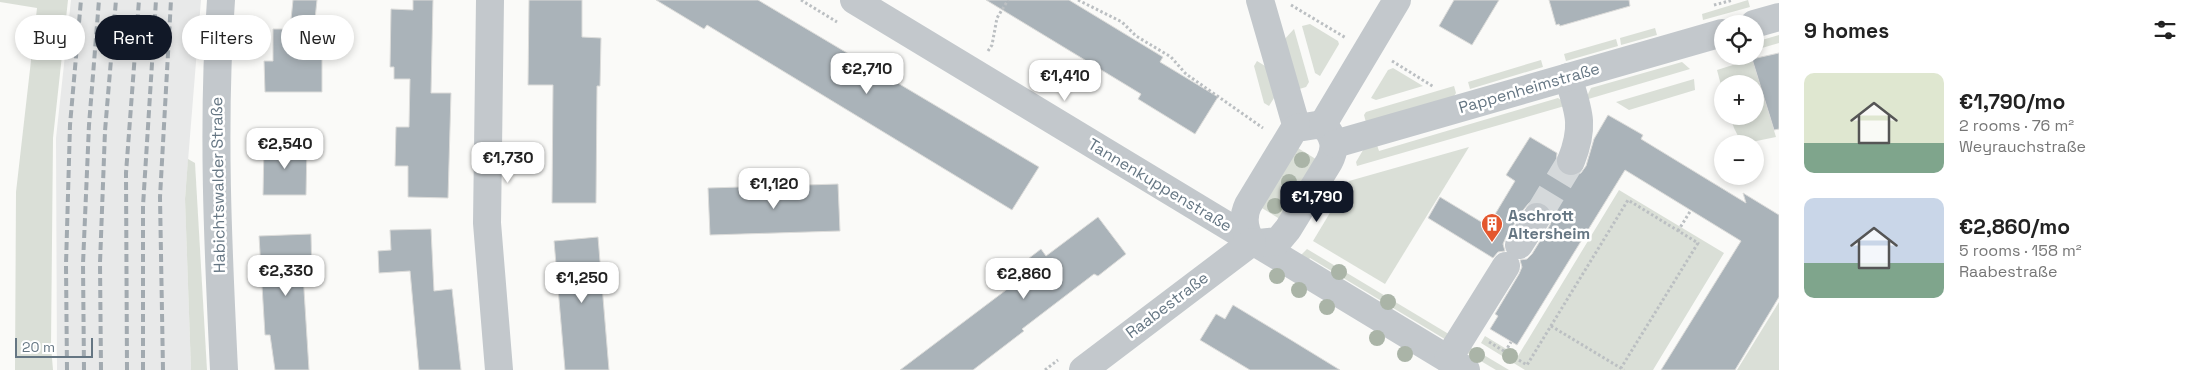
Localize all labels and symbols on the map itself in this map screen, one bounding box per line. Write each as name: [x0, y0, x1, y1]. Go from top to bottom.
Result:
pin: €2,710: [826, 52, 908, 95]
street label: Pappenheimstraße: [1456, 58, 1602, 118]
pin: €1,410: [1024, 59, 1106, 102]
street label: Habichtswalder Straße: [206, 97, 230, 273]
pin: €2,540: [244, 128, 326, 170]
street label: Tannenkuppenstraße: [1084, 134, 1236, 236]
pin: €1,730: [467, 142, 549, 184]
pin: €1,120: [733, 168, 815, 210]
pin: €1,790: [1276, 180, 1358, 223]
place label: Aschrott Altersheim: [1508, 205, 1590, 244]
building icon: Aschrott Altersheim: [1480, 212, 1504, 243]
pin: €2,330: [245, 254, 327, 297]
pin: €2,860: [983, 258, 1065, 300]
pin: €1,250: [541, 262, 623, 304]
street label: Raabestraße: [1121, 267, 1213, 343]
scale bar: [15, 335, 92, 358]

